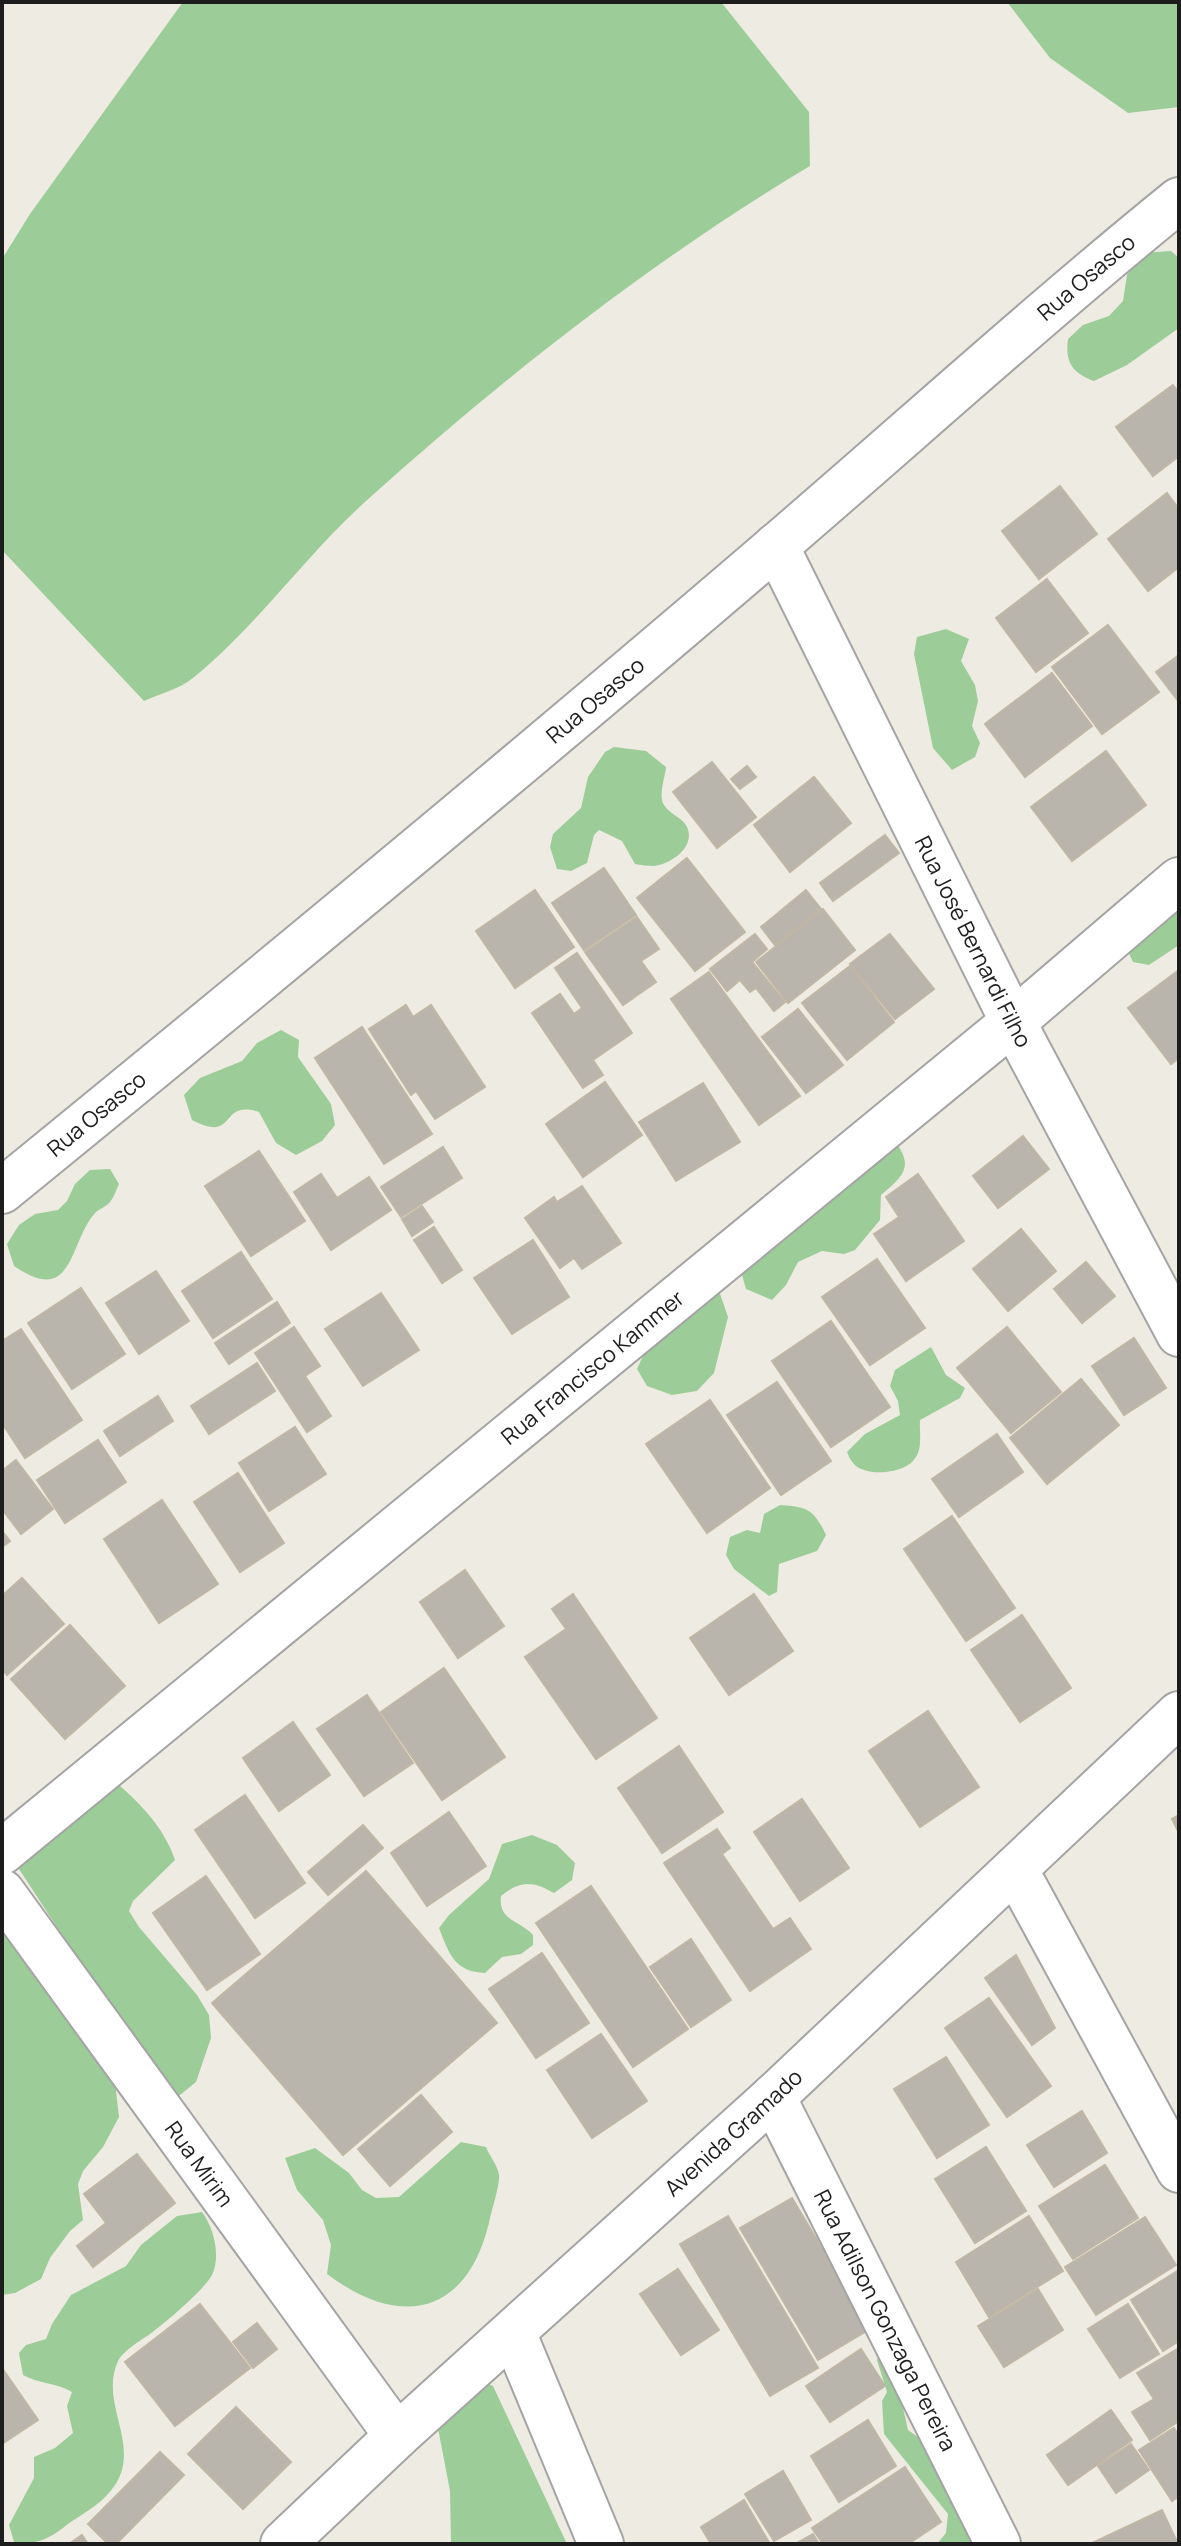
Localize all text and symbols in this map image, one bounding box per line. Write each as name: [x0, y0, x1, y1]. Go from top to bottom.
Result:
street label: Rua Osasco: [1031, 227, 1142, 327]
street label: Rua Osasco: [540, 650, 651, 750]
street label: Rua José Bernardi Filho: [908, 831, 1039, 1053]
street label: Rua Osasco: [41, 1064, 152, 1163]
street label: Rua Francisco Kammer: [495, 1283, 690, 1451]
street label: Avenida Gramado: [658, 2062, 809, 2203]
street label: Rua Mirim: [158, 2115, 241, 2213]
street label: Rua Adilson Gonzaga Pereira: [807, 2185, 964, 2456]

